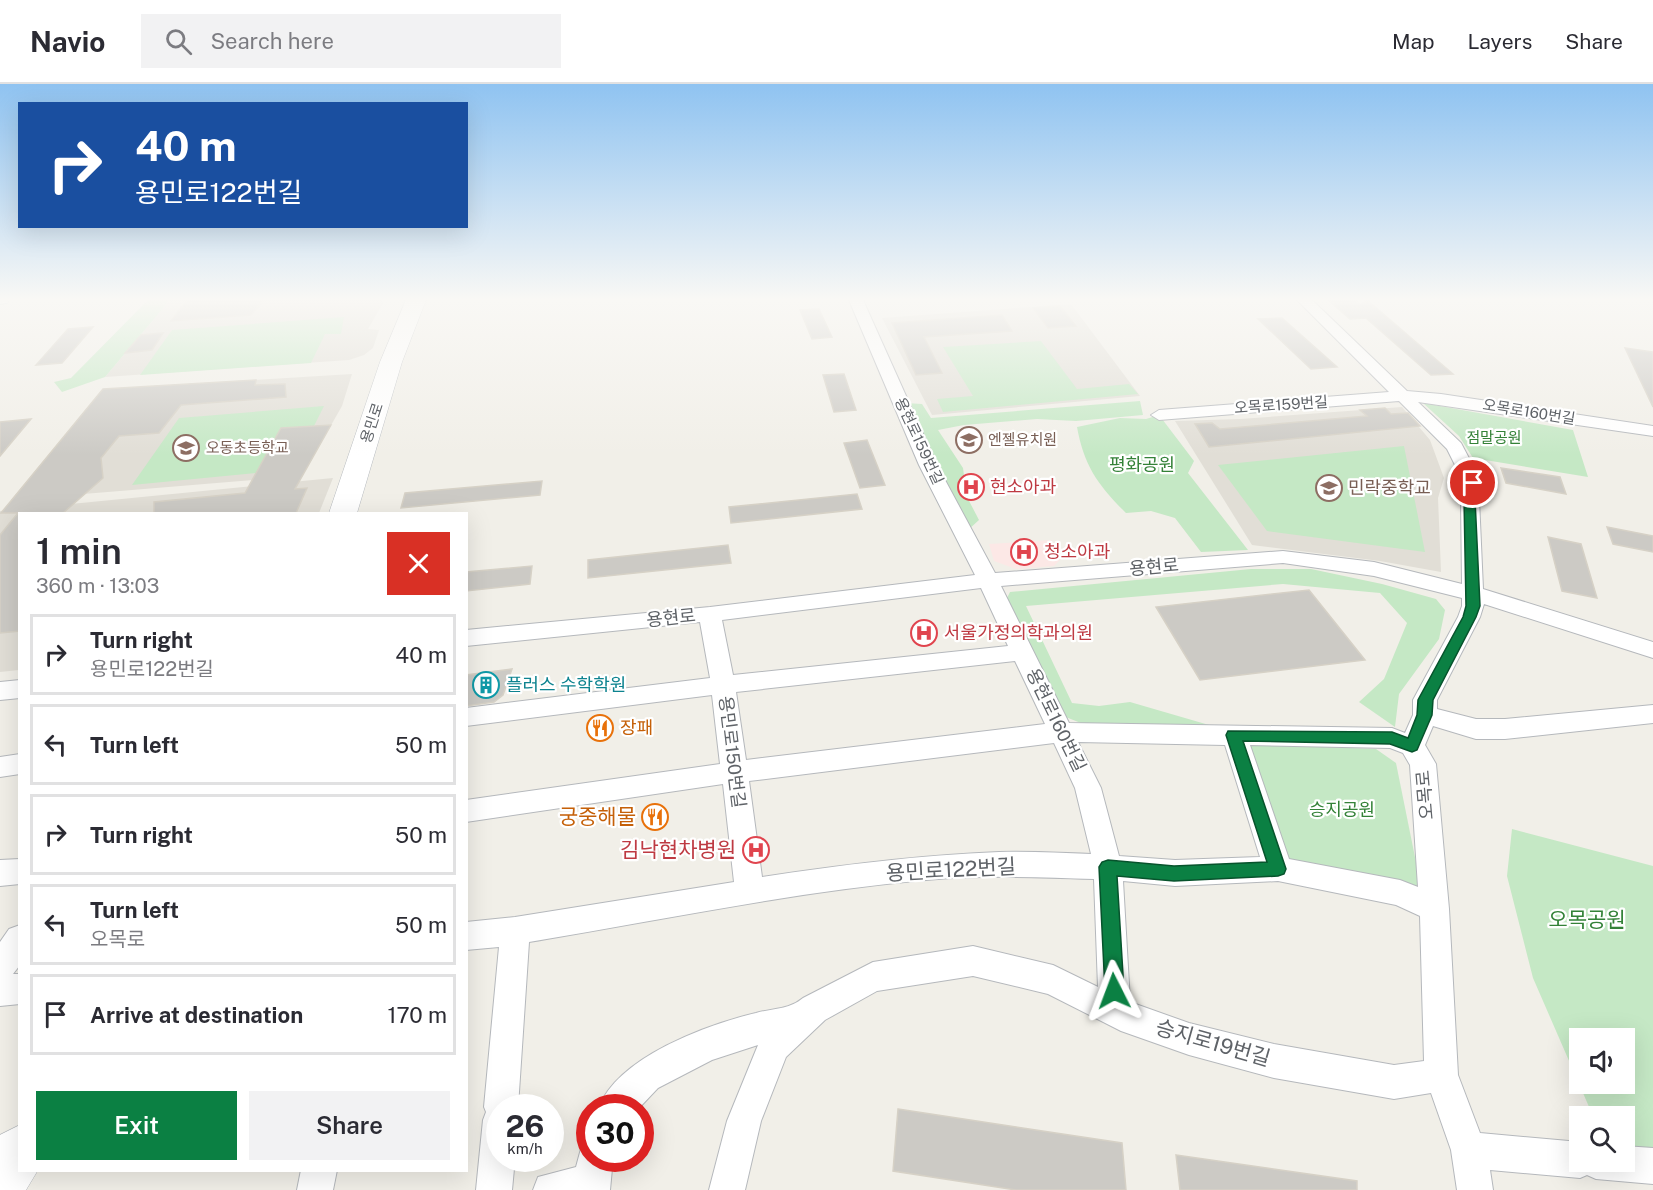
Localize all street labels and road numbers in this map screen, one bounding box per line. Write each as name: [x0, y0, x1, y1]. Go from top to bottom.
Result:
street label: 오목로159번길: [1233, 393, 1328, 416]
street label: 용현로159번길: [892, 395, 947, 487]
street label: 오목로160번길: [1482, 396, 1577, 427]
street label: 용민로: [357, 401, 386, 445]
street label: 용현로: [1128, 554, 1180, 579]
street label: 용현로: [645, 604, 697, 631]
street label: 용현로160번길: [1022, 665, 1090, 775]
street label: 용민로150번길: [715, 695, 750, 809]
street label: 오목로: [1412, 769, 1437, 821]
street label: 용민로122번길: [885, 854, 1017, 885]
street label: 승지로19번길: [1153, 1014, 1273, 1071]

